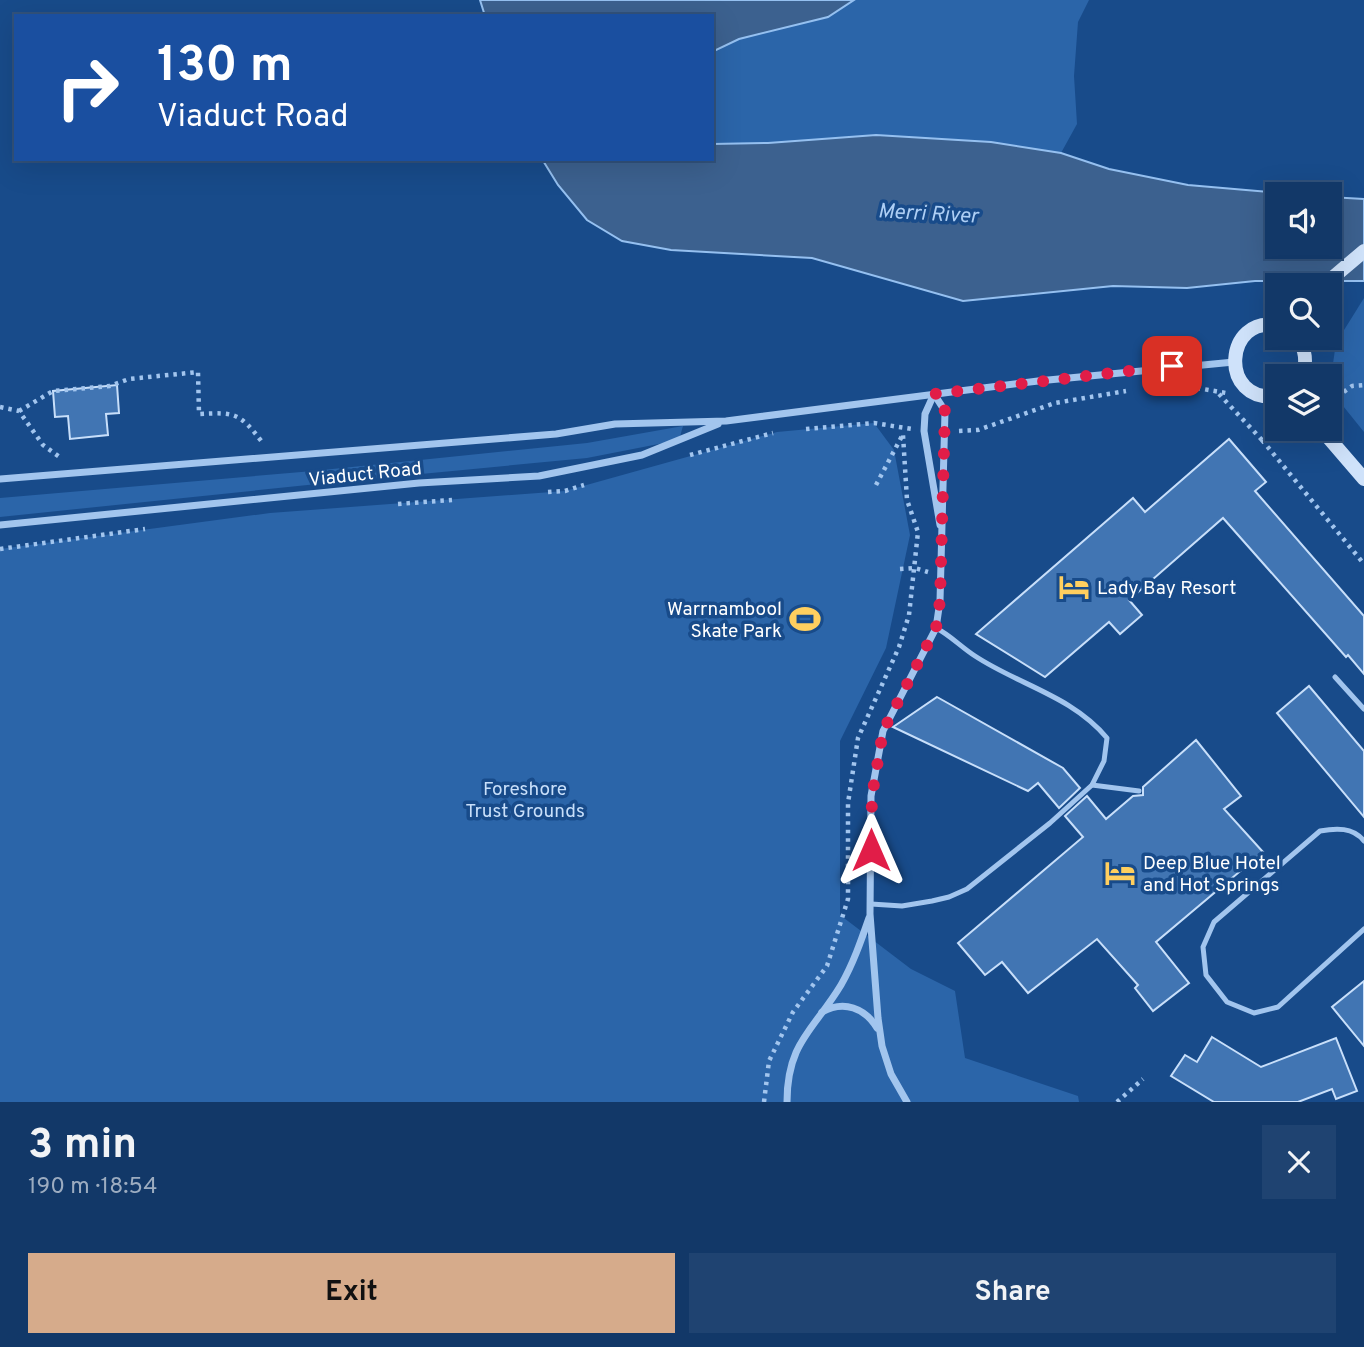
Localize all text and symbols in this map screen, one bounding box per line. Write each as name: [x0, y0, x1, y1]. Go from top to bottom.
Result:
text: 130 m: [157, 37, 293, 99]
icon: right: [42, 42, 133, 133]
text: Viaduct Road: [157, 98, 349, 138]
map controls: [1265, 182, 1342, 441]
button: sound: [1265, 182, 1342, 259]
water label: Merri River: [877, 198, 981, 231]
button: search: [1265, 273, 1342, 350]
pin: [1142, 336, 1202, 396]
icon: arrive: [1153, 347, 1191, 385]
button: layers: [1265, 364, 1342, 441]
street label: Viaduct Road: [307, 457, 423, 493]
hotel icon: Lady Bay Resort: [1057, 570, 1091, 604]
place label: Lady Bay Resort: [1097, 577, 1236, 601]
place label: Warrnambool Skate Park: [667, 598, 782, 644]
sports icon: Warrnambool Skate Park: [788, 602, 822, 636]
park label: Foreshore Trust Grounds: [465, 778, 585, 824]
position arrow: [834, 813, 908, 887]
place label: Deep Blue Hotel and Hot Springs: [1143, 852, 1281, 898]
hotel icon: Deep Blue Hotel and Hot Springs: [1103, 856, 1137, 890]
text: 3 min: [28, 1120, 137, 1173]
button: close: [1262, 1125, 1336, 1199]
text: 190 m · 18:54: [28, 1173, 157, 1202]
button: Exit: [28, 1253, 675, 1333]
button: Share: [689, 1253, 1336, 1333]

